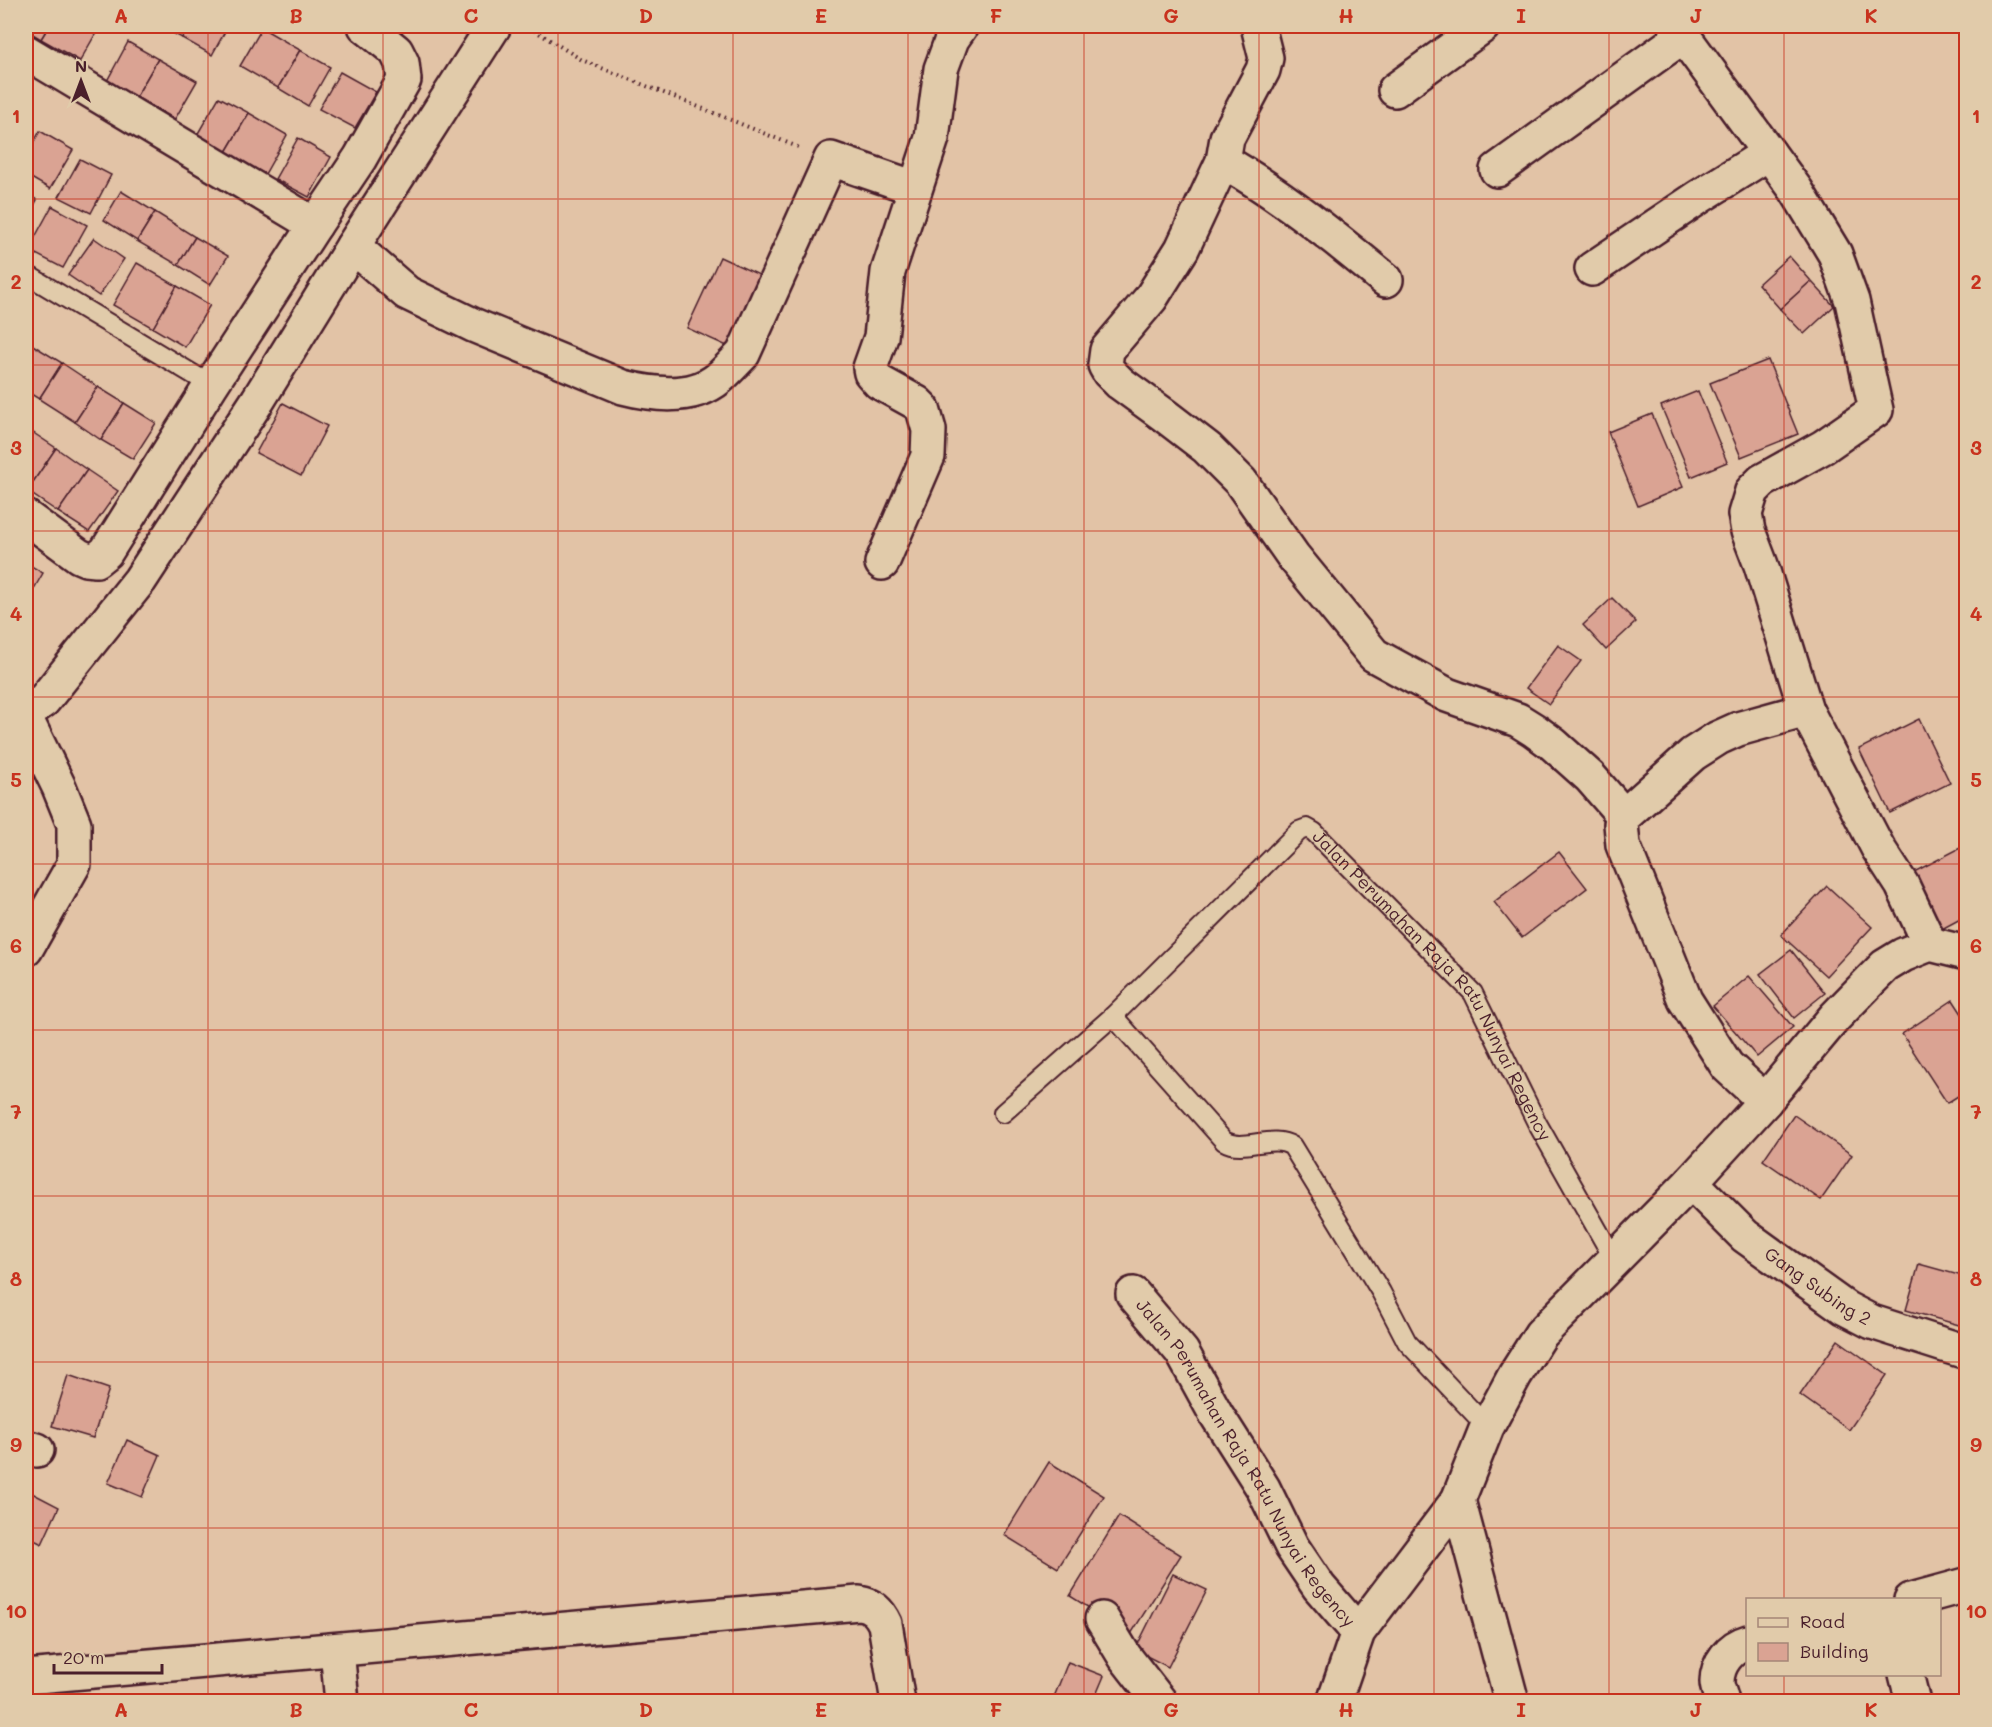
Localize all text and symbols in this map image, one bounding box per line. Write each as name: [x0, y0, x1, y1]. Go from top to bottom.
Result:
text: A: [114, 2, 128, 28]
text: B: [289, 2, 303, 28]
text: C: [464, 2, 479, 28]
text: D: [639, 2, 653, 28]
text: E: [815, 2, 827, 28]
text: F: [990, 2, 1003, 28]
text: G: [1163, 2, 1179, 28]
text: H: [1338, 2, 1354, 28]
text: I: [1516, 2, 1526, 28]
text: J: [1689, 2, 1703, 28]
text: K: [1864, 2, 1878, 28]
north arrow: [51, 51, 111, 111]
text: N: [75, 55, 87, 76]
text: 1: [12, 102, 20, 128]
text: 1: [1972, 102, 1980, 128]
text: 2: [10, 268, 22, 294]
text: 2: [1970, 268, 1982, 294]
text: 3: [10, 434, 22, 460]
text: 3: [1970, 434, 1982, 460]
text: 4: [10, 600, 23, 626]
text: 4: [1970, 600, 1983, 626]
text: 5: [10, 766, 22, 792]
text: 5: [1970, 766, 1982, 792]
street label: Jalan Perumahan Raja Ratu Nunyai Regency: [1308, 824, 1558, 1145]
text: 6: [10, 932, 22, 958]
text: 6: [1970, 932, 1982, 958]
text: 7: [10, 1098, 22, 1124]
text: 7: [1970, 1098, 1982, 1124]
street label: Gang Subing 2: [1760, 1241, 1875, 1330]
text: 8: [10, 1265, 22, 1291]
text: 8: [1970, 1265, 1982, 1291]
street label: Jalan Perumahan Raja Ratu Nunyai Regency: [1131, 1293, 1361, 1632]
text: 9: [10, 1431, 22, 1457]
text: 9: [1970, 1431, 1982, 1457]
text: 10: [5, 1597, 27, 1623]
text: 10: [1965, 1597, 1987, 1623]
legend: [1746, 1598, 1941, 1676]
text: Road: [1800, 1609, 1845, 1633]
scale bar: [54, 1637, 162, 1675]
text: Building: [1800, 1639, 1868, 1663]
text: 20 m: [63, 1645, 104, 1669]
text: A: [114, 1696, 128, 1722]
text: B: [289, 1696, 303, 1722]
text: C: [464, 1696, 479, 1722]
text: D: [639, 1696, 653, 1722]
text: E: [815, 1696, 827, 1722]
text: F: [990, 1696, 1003, 1722]
text: G: [1163, 1696, 1179, 1722]
text: H: [1338, 1696, 1354, 1722]
text: I: [1516, 1696, 1526, 1722]
text: J: [1689, 1696, 1703, 1722]
text: K: [1864, 1696, 1878, 1722]

